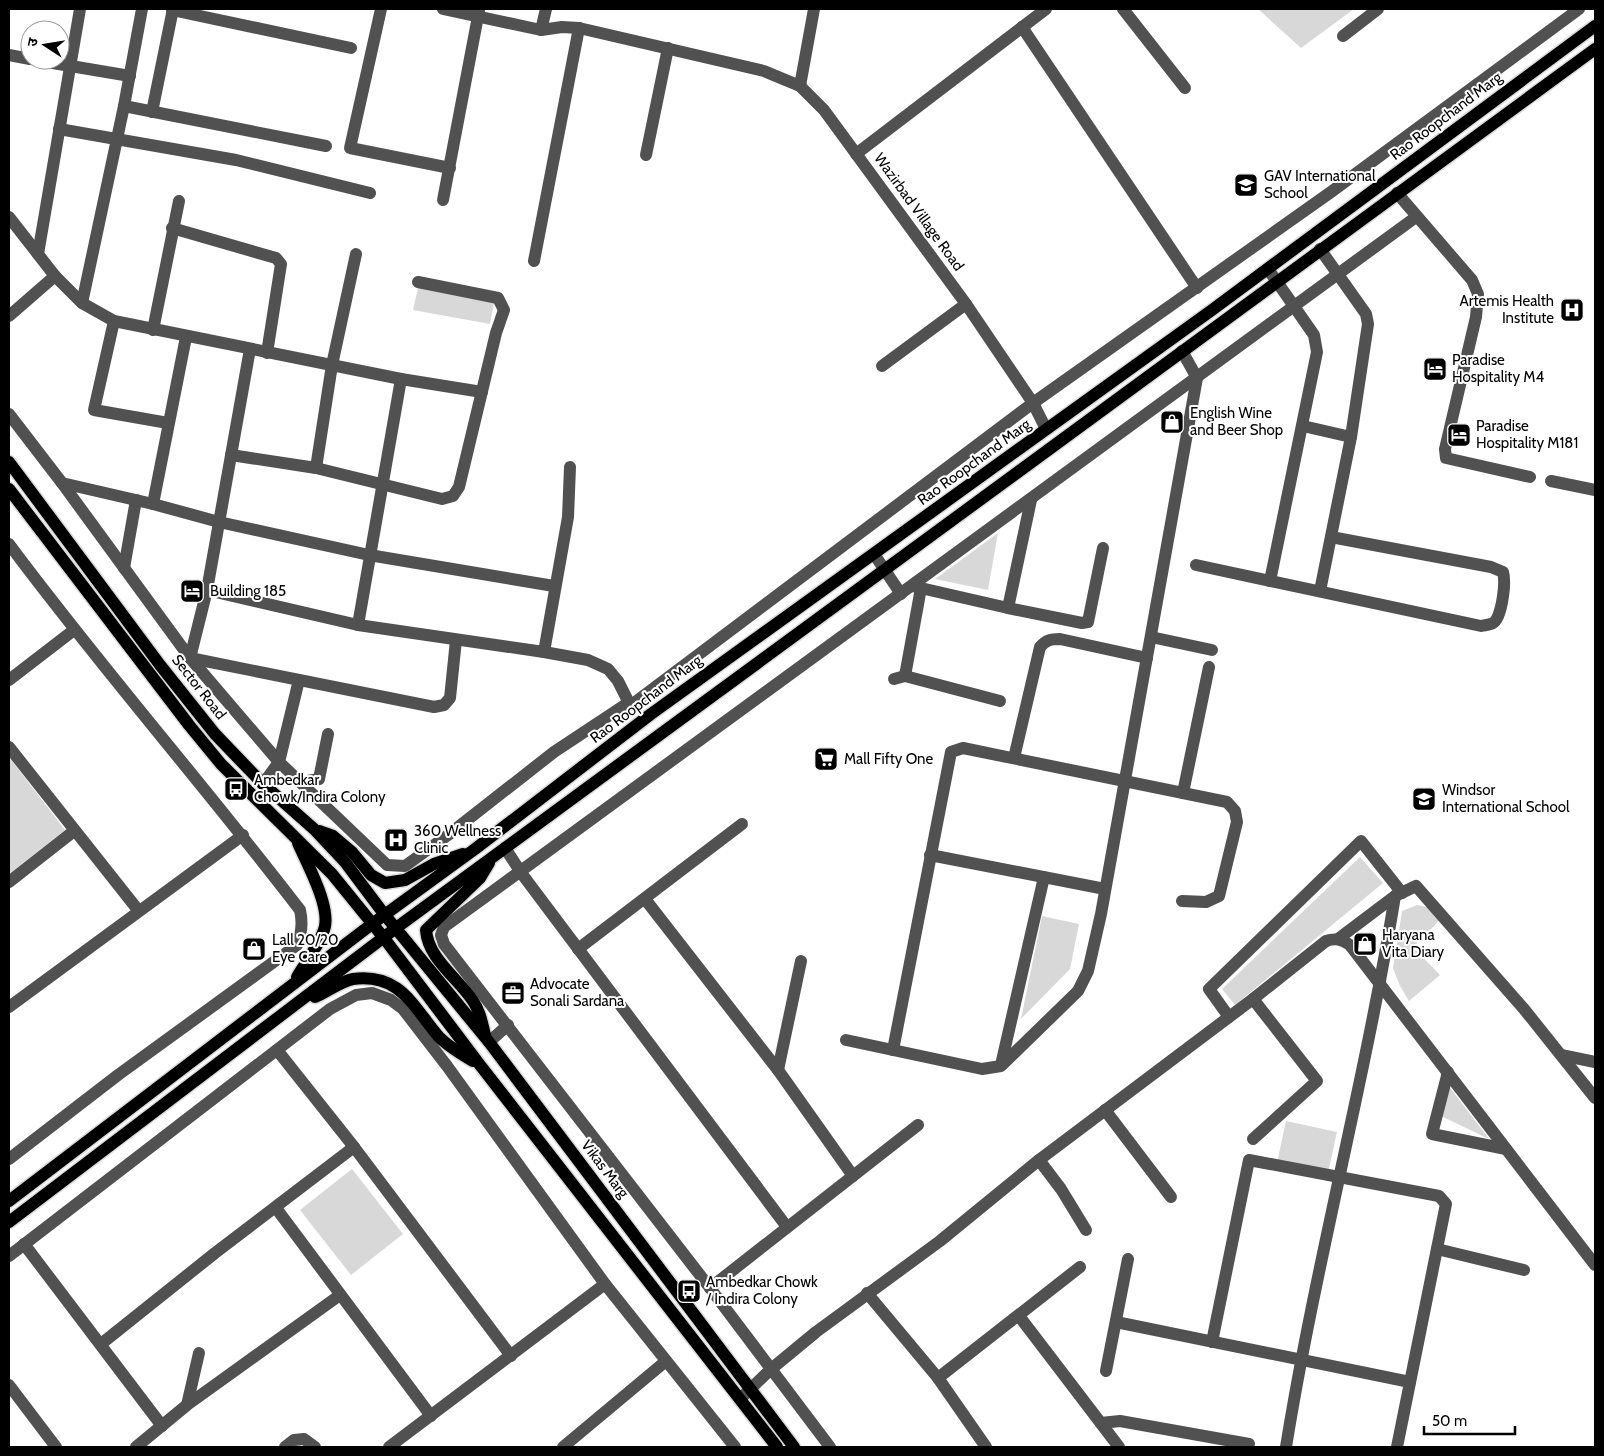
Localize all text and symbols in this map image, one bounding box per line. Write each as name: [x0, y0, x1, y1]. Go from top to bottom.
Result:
north arrow: [20, 20, 70, 70]
text: उ: [23, 36, 42, 48]
street label: Rao Roopchand Marg: [1387, 68, 1506, 164]
street label: Wazirbad Village Road: [870, 150, 968, 274]
place label: GAV International School: [1264, 167, 1376, 202]
school or university icon: GAV International School: [1233, 172, 1259, 198]
place label: Artemis Health Institute: [1460, 292, 1554, 327]
hospital icon: Artemis Health Institute: [1559, 297, 1585, 323]
place label: Paradise Hospitality M4: [1452, 351, 1545, 386]
hotel icon: Paradise Hospitality M4: [1422, 356, 1448, 382]
place label: English Wine and Beer Shop: [1190, 404, 1283, 439]
shop icon: English Wine and Beer Shop: [1159, 409, 1185, 435]
street label: Rao Roopchand Marg: [914, 415, 1034, 509]
place label: Paradise Hospitality M181: [1476, 417, 1578, 452]
hotel icon: Paradise Hospitality M181: [1446, 422, 1472, 448]
hotel icon: Building 185: [179, 578, 205, 604]
place label: Building 185: [210, 582, 286, 600]
street label: Sector Road: [168, 651, 230, 723]
street label: Rao Roopchand Marg: [587, 651, 706, 747]
supermarket icon: Mall Fifty One: [813, 746, 839, 772]
place label: Mall Fifty One: [844, 750, 933, 768]
place label: Ambedkar Chowk/Indira Colony: [254, 771, 386, 806]
bus stop icon: Ambedkar Chowk/Indira Colony: [223, 776, 249, 802]
place label: Windsor International School: [1442, 781, 1570, 816]
school or university icon: Windsor International School: [1411, 786, 1437, 812]
place label: 360 Wellness Clinic: [414, 822, 501, 857]
hospital icon: 360 Wellness Clinic: [383, 827, 409, 853]
place label: Haryana Vita Diary: [1382, 926, 1445, 961]
place label: Lall 20/20 Eye Care: [272, 931, 338, 966]
shop icon: Haryana Vita Diary: [1352, 931, 1378, 957]
shop icon: Lall 20/20 Eye Care: [241, 936, 267, 962]
place label: Advocate Sonali Sardana: [530, 975, 625, 1010]
office icon: Advocate Sonali Sardana: [500, 980, 526, 1006]
street label: Vikas Marg: [577, 1136, 633, 1202]
place label: Ambedkar Chowk / Indira Colony: [705, 1273, 818, 1308]
bus stop icon: Ambedkar Chowk / Indira Colony: [676, 1278, 702, 1304]
scale bar: [1424, 1404, 1515, 1436]
text: 50 m: [1432, 1412, 1467, 1430]

